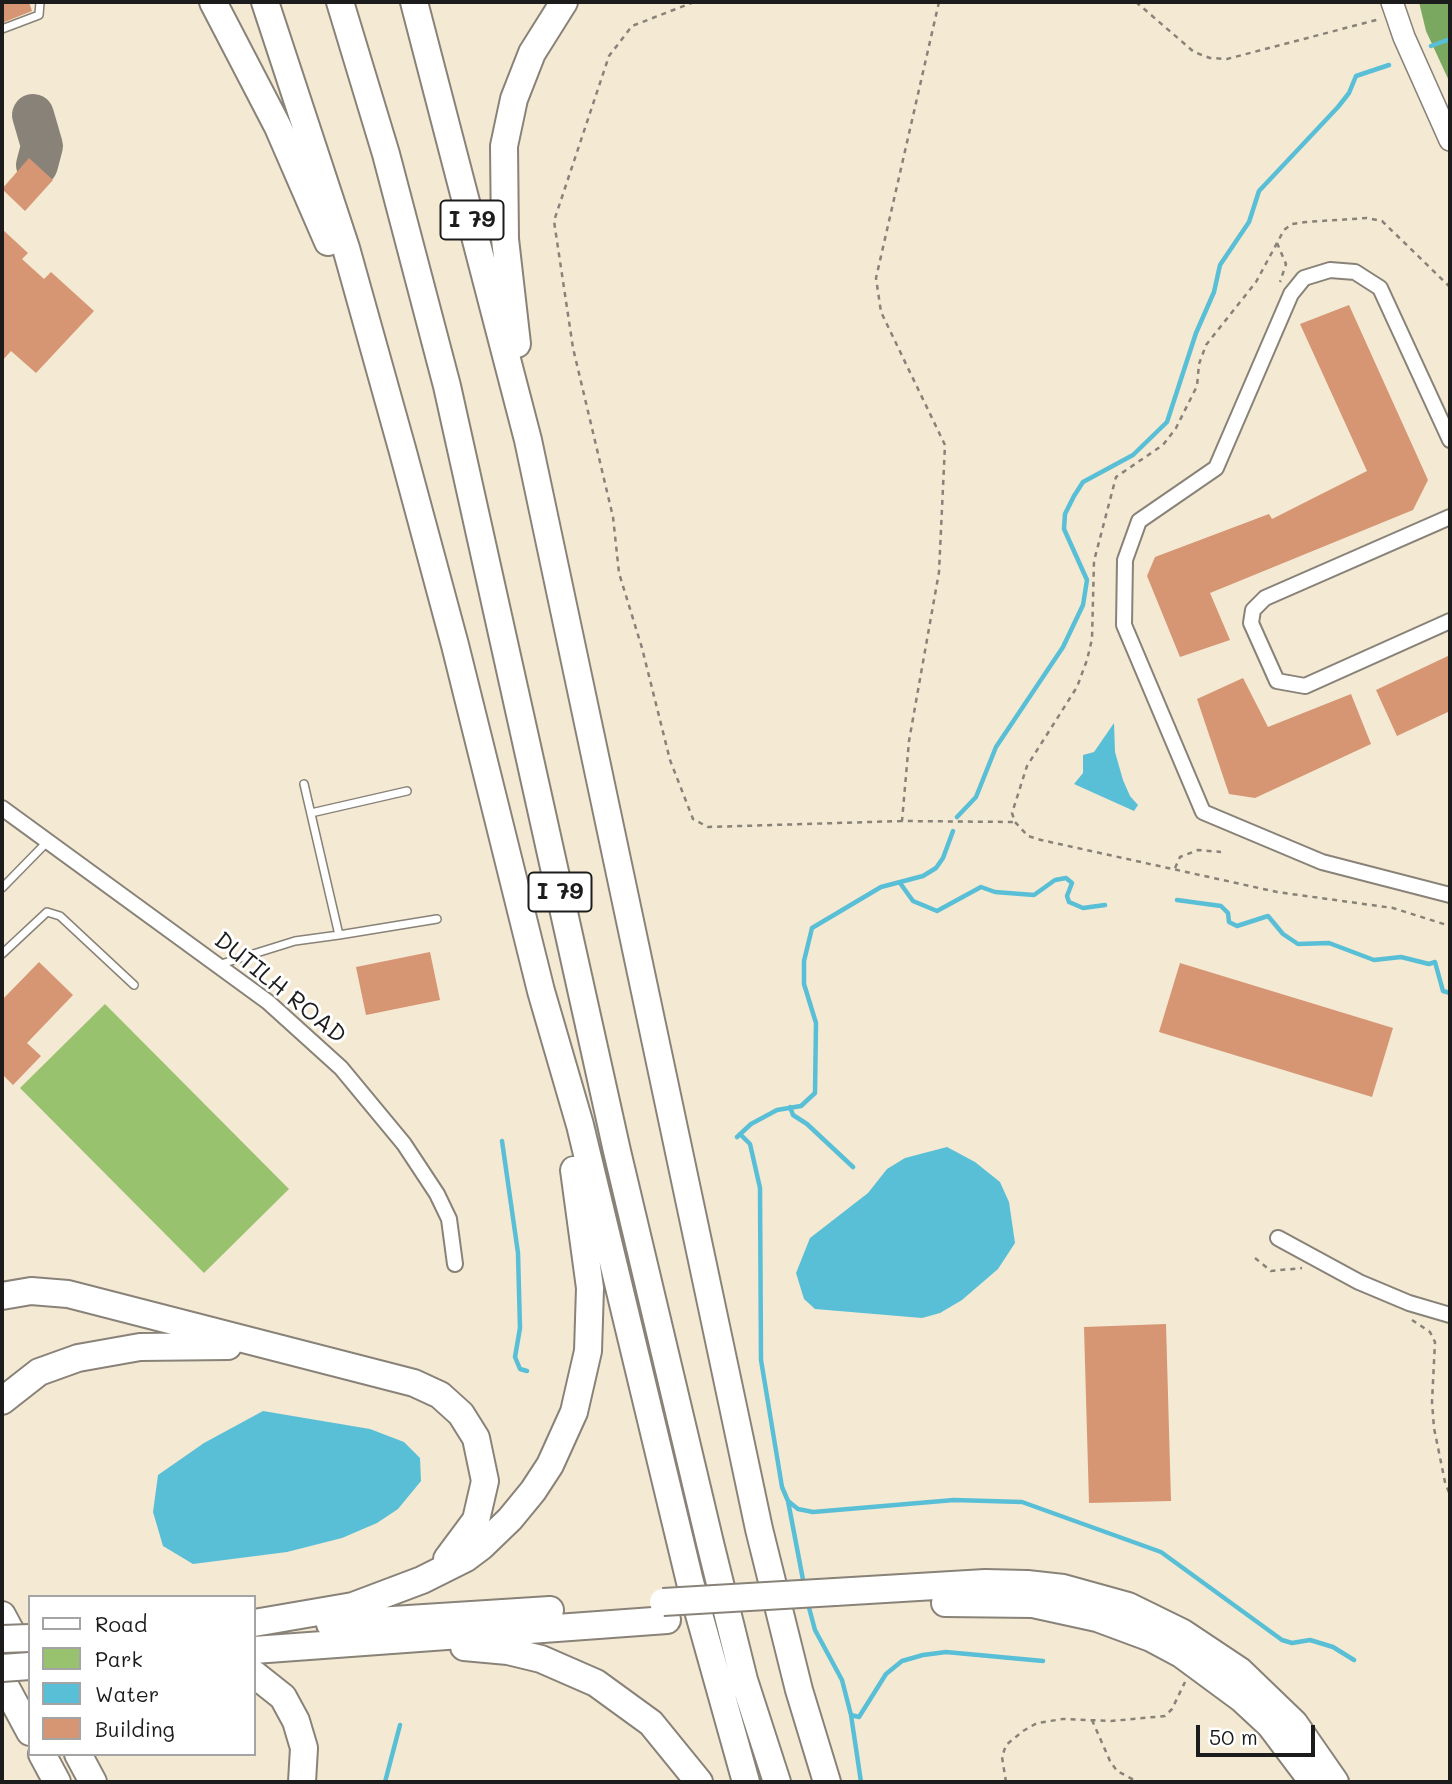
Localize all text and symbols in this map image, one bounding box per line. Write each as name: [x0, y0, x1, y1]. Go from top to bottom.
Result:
road number: I 79: [440, 200, 504, 240]
road number: I 79: [528, 872, 592, 912]
street label: DUTILH ROAD: [208, 926, 352, 1050]
legend: [28, 1595, 256, 1756]
text: Road: [95, 1610, 147, 1637]
text: Park: [95, 1645, 143, 1672]
text: Water: [95, 1680, 159, 1707]
scale bar: [1200, 1710, 1319, 1754]
text: Building: [95, 1715, 175, 1742]
text: 50 m: [1209, 1723, 1258, 1750]

